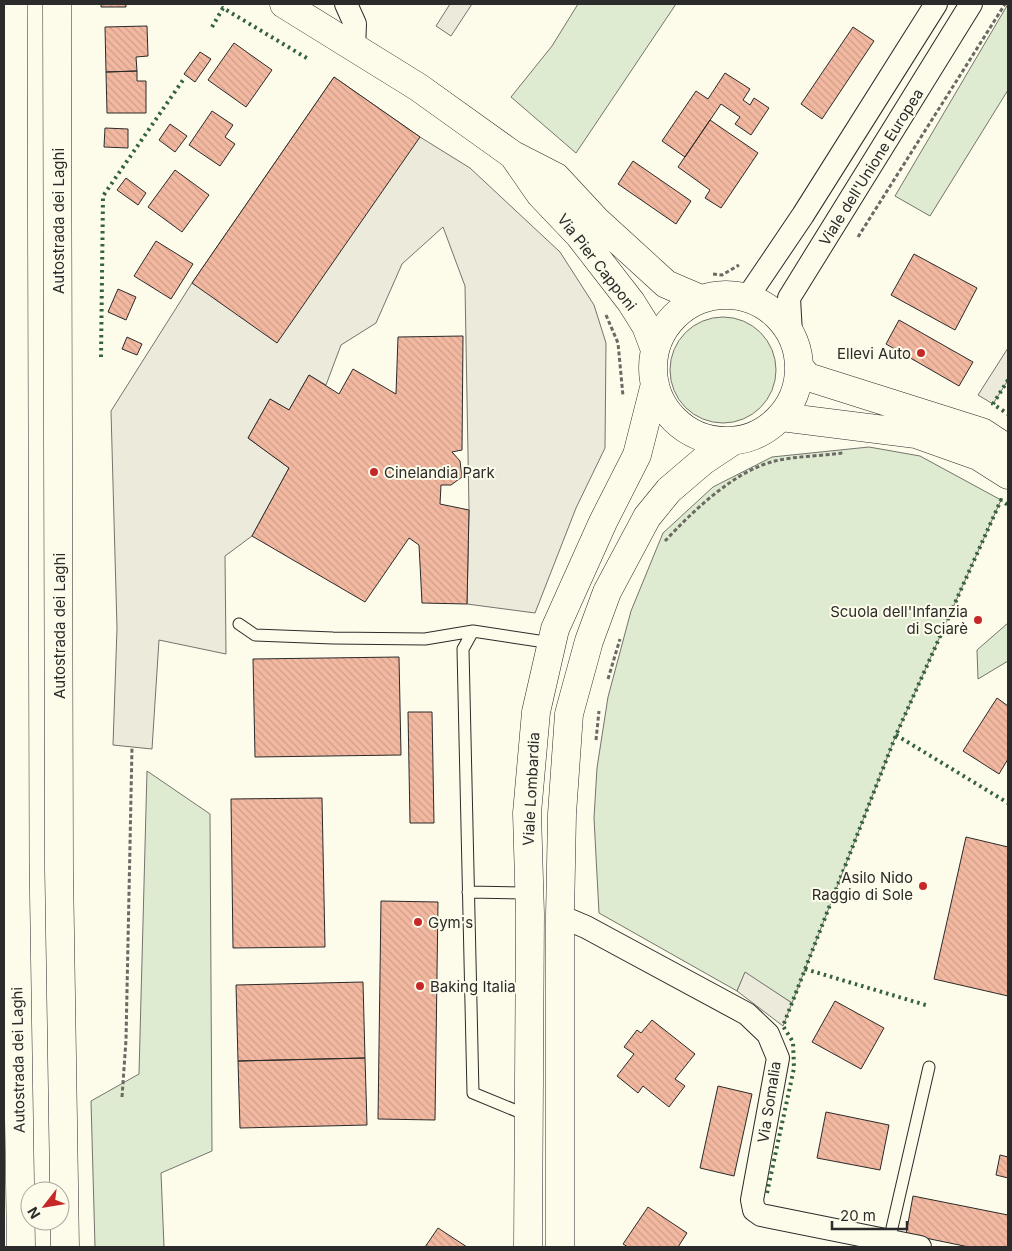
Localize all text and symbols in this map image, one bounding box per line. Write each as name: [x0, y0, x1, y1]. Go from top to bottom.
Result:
street label: Viale dell'Unione Europea: [815, 85, 927, 249]
street label: Autostrada dei Laghi: [49, 148, 68, 294]
street label: Via Pier Capponi: [553, 210, 641, 314]
place label: Ellevi Auto: [837, 344, 911, 363]
marker: Ellevi Auto: [915, 347, 927, 359]
place label: Cinelandia Park: [384, 463, 495, 482]
marker: Cinelandia Park: [368, 466, 380, 478]
street label: Autostrada dei Laghi: [50, 553, 69, 699]
place label: Scuola dell'Infanzia di Sciarè: [830, 602, 968, 638]
marker: Scuola dell'Infanzia di Sciarè: [972, 614, 984, 626]
street label: Viale Lombardia: [519, 732, 543, 846]
place label: Asilo Nido Raggio di Sole: [812, 868, 913, 904]
marker: Asilo Nido Raggio di Sole: [917, 880, 929, 892]
place label: Gym's: [428, 913, 473, 932]
marker: Gym's: [412, 916, 424, 928]
place label: Baking Italia: [430, 977, 516, 996]
marker: Baking Italia: [414, 980, 426, 992]
street label: Autostrada dei Laghi: [7, 987, 29, 1133]
street label: Via Somalia: [753, 1060, 785, 1144]
north arrow: [20, 1181, 70, 1231]
scale bar: [832, 1198, 907, 1230]
text: N: [23, 1204, 43, 1222]
text: 20 m: [840, 1206, 876, 1225]

